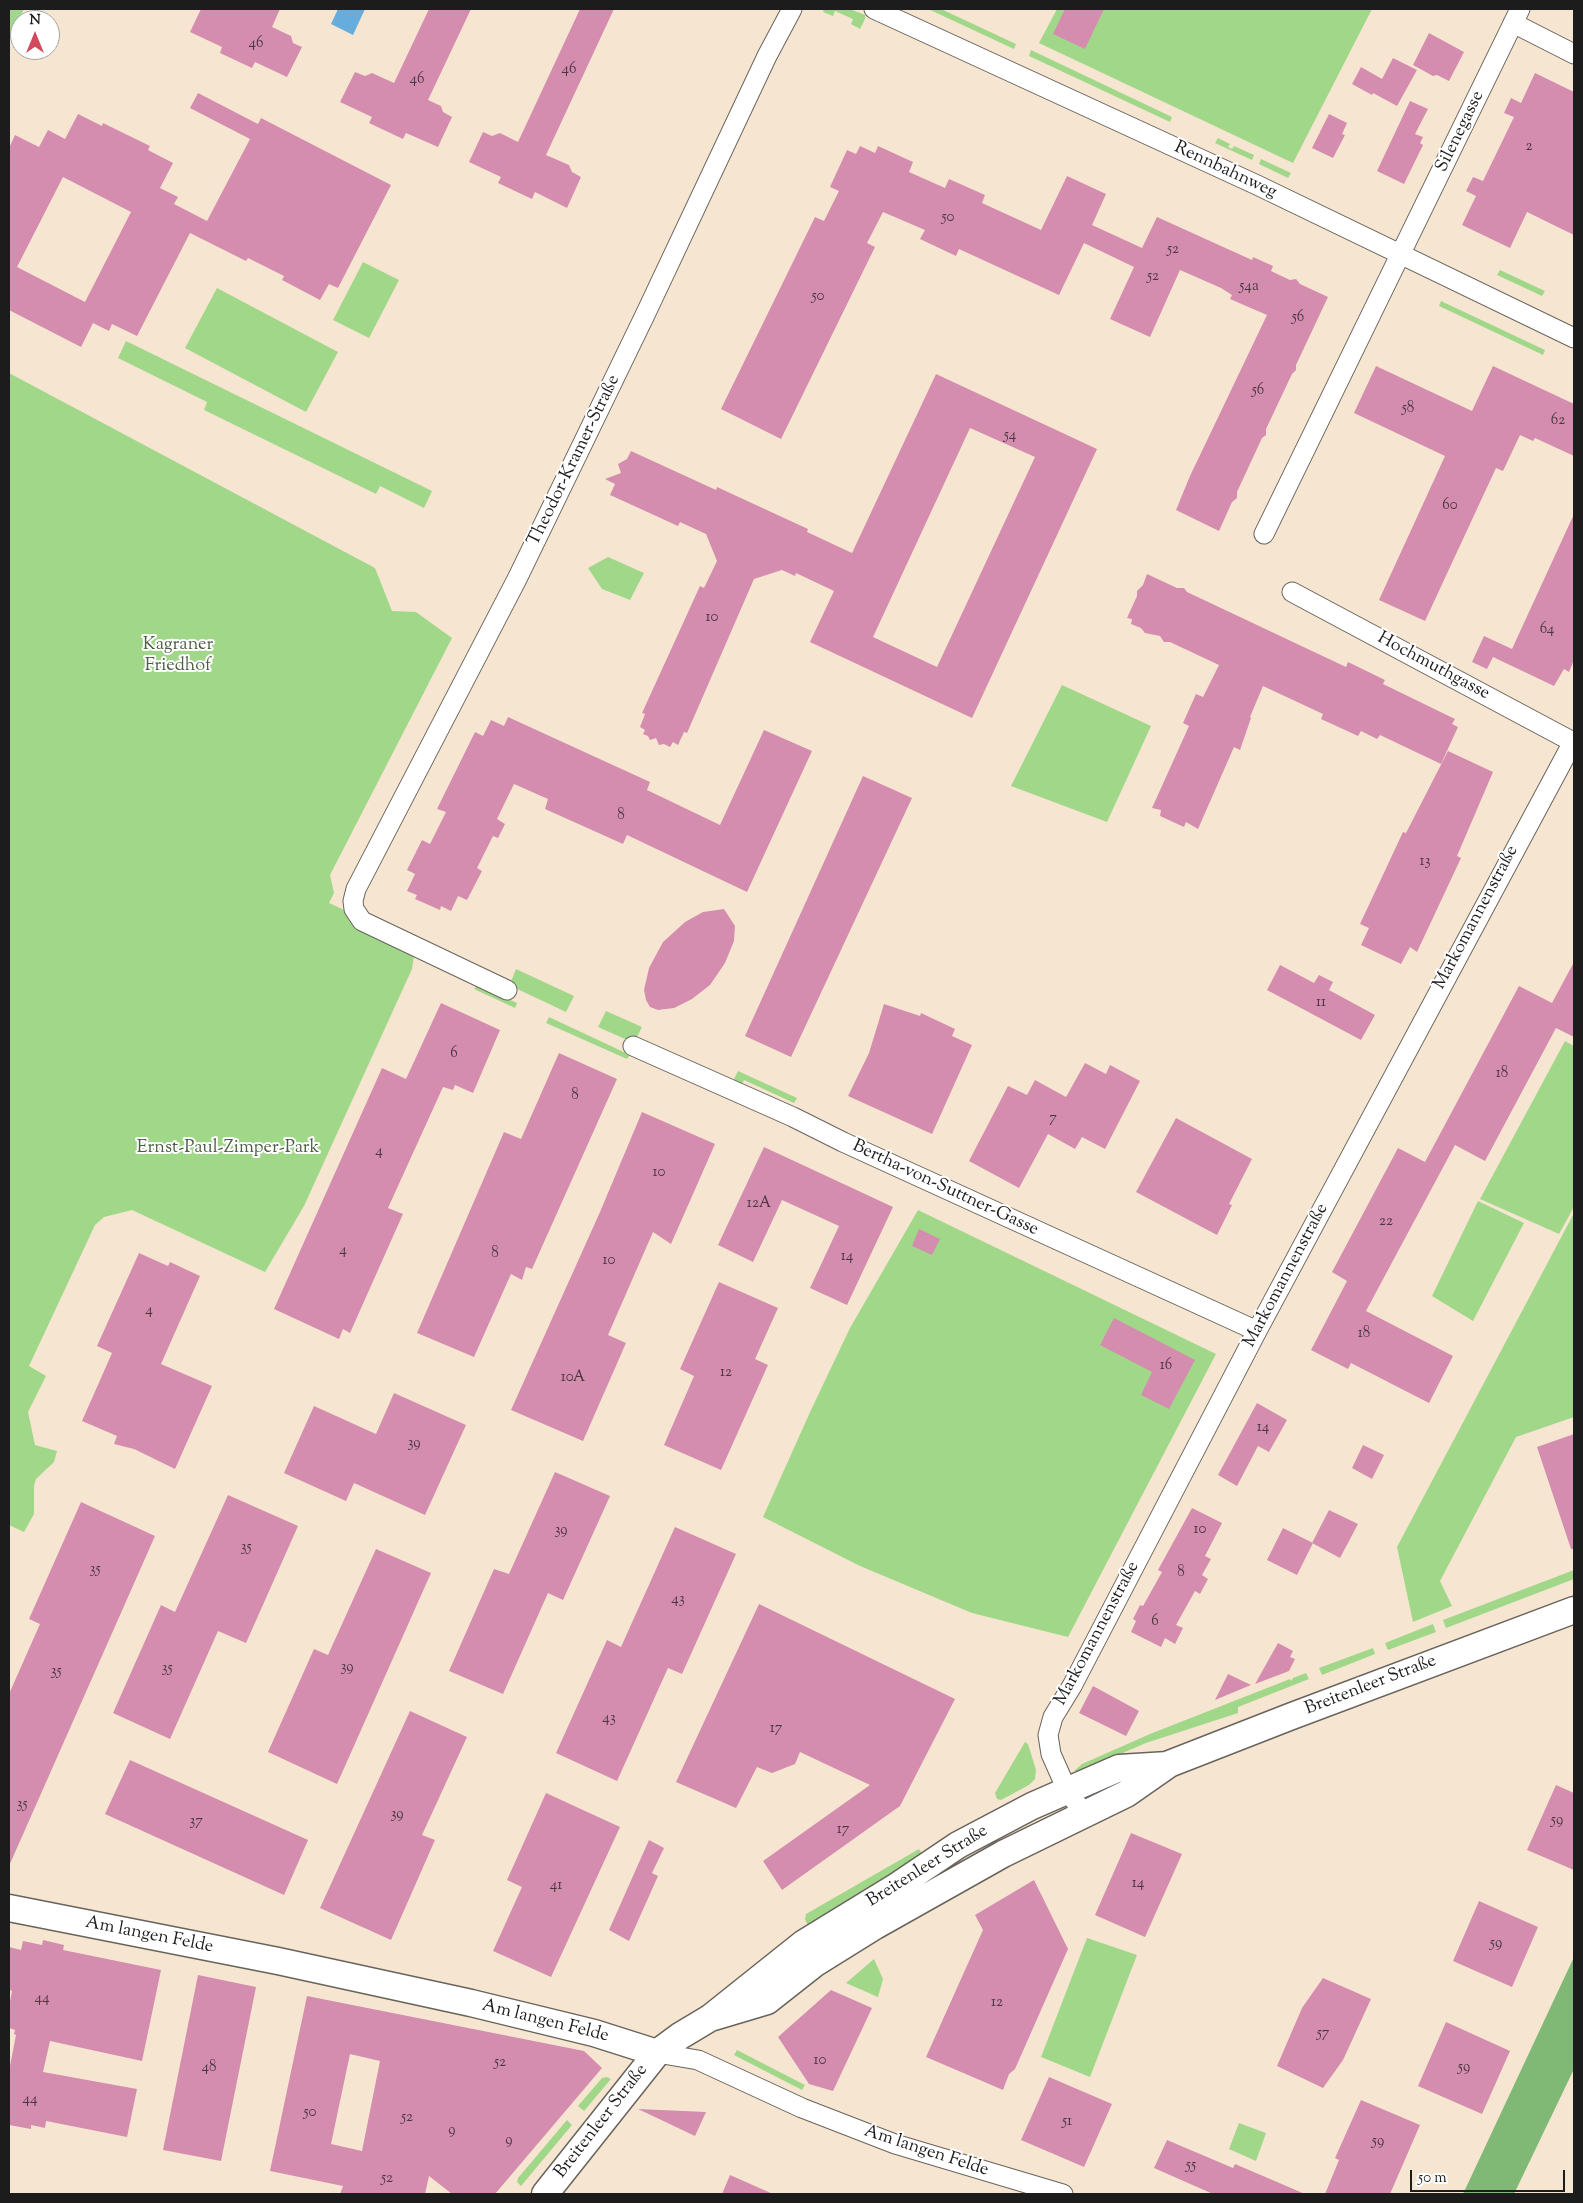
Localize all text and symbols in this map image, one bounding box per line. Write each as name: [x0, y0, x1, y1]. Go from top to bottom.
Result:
north arrow: [10, 10, 60, 60]
text: N: [29, 11, 41, 31]
house number: 46: [249, 35, 263, 53]
house number: 46: [562, 61, 576, 79]
house number: 46: [410, 71, 424, 89]
street label: Silenegasse: [1432, 88, 1490, 176]
street label: Rennbahnweg: [1170, 138, 1280, 204]
house number: 2: [1525, 138, 1533, 156]
house number: 50: [941, 209, 955, 227]
house number: 52: [1167, 241, 1179, 259]
house number: 52: [1147, 268, 1159, 286]
house number: 54a: [1239, 278, 1259, 296]
house number: 50: [811, 288, 825, 306]
house number: 56: [1292, 309, 1304, 327]
street label: Theodor-Kramer-Straße: [524, 372, 626, 550]
house number: 56: [1252, 382, 1264, 400]
house number: 58: [1402, 400, 1414, 418]
house number: 62: [1551, 412, 1565, 430]
house number: 54: [1004, 427, 1016, 445]
house number: 60: [1442, 497, 1458, 515]
house number: 10: [706, 609, 718, 627]
house number: 64: [1540, 621, 1554, 639]
street label: Hochmuthgasse: [1373, 628, 1493, 706]
park label: Kagraner Friedhof: [143, 635, 213, 678]
house number: 8: [617, 807, 625, 825]
street label: Markomannenstraße: [1430, 842, 1524, 994]
house number: 13: [1419, 853, 1431, 871]
house number: 11: [1316, 994, 1326, 1012]
house number: 6: [450, 1045, 458, 1063]
house number: 18: [1496, 1065, 1508, 1083]
house number: 8: [571, 1087, 579, 1105]
house number: 7: [1049, 1110, 1057, 1128]
street label: Bertha-von-Suttner-Gasse: [849, 1136, 1041, 1242]
park label: Ernst-Paul-Zimper-Park: [137, 1138, 319, 1160]
house number: 4: [375, 1143, 383, 1161]
house number: 10: [653, 1164, 665, 1182]
house number: 12A: [747, 1195, 771, 1213]
street label: Markomannenstraße: [1240, 1200, 1334, 1352]
house number: 22: [1379, 1213, 1393, 1231]
house number: 4: [339, 1242, 347, 1260]
house number: 8: [491, 1245, 499, 1263]
house number: 14: [841, 1248, 853, 1266]
house number: 10: [603, 1252, 615, 1270]
house number: 4: [145, 1302, 153, 1320]
house number: 18: [1358, 1325, 1370, 1343]
house number: 16: [1160, 1357, 1172, 1375]
house number: 12: [720, 1364, 732, 1382]
house number: 10A: [561, 1369, 585, 1387]
house number: 14: [1257, 1419, 1269, 1437]
house number: 39: [407, 1435, 421, 1453]
house number: 10: [1194, 1521, 1206, 1539]
house number: 39: [554, 1522, 568, 1540]
house number: 35: [240, 1539, 252, 1557]
street label: Markomannenstraße: [1051, 1558, 1145, 1710]
house number: 35: [89, 1561, 101, 1579]
house number: 8: [1177, 1564, 1185, 1582]
house number: 43: [671, 1591, 685, 1609]
house number: 6: [1151, 1613, 1159, 1631]
street label: Breitenleer Straße: [1302, 1651, 1440, 1721]
house number: 39: [340, 1659, 354, 1677]
house number: 35: [161, 1660, 173, 1678]
house number: 35: [50, 1663, 62, 1681]
house number: 43: [602, 1710, 616, 1728]
house number: 17: [770, 1720, 782, 1738]
house number: 35: [16, 1796, 28, 1814]
house number: 39: [390, 1806, 404, 1824]
house number: 59: [1551, 1812, 1563, 1830]
house number: 37: [189, 1813, 203, 1831]
house number: 17: [837, 1821, 849, 1839]
street label: Breitenleer Straße: [863, 1821, 993, 1913]
house number: 14: [1132, 1875, 1144, 1893]
house number: 41: [550, 1877, 562, 1895]
street label: Am langen Felde: [83, 1913, 215, 1959]
house number: 59: [1490, 1935, 1502, 1953]
house number: 44: [34, 1990, 50, 2008]
house number: 12: [991, 1994, 1003, 2012]
street label: Am langen Felde: [479, 1996, 611, 2048]
house number: 57: [1317, 2025, 1329, 2043]
house number: 10: [814, 2052, 826, 2070]
house number: 52: [494, 2054, 506, 2072]
house number: 48: [201, 2059, 217, 2077]
house number: 59: [1458, 2059, 1470, 2077]
street label: Breitenleer Straße: [551, 2061, 653, 2183]
house number: 44: [22, 2091, 38, 2109]
house number: 50: [303, 2104, 317, 2122]
house number: 52: [401, 2109, 413, 2127]
house number: 51: [1062, 2113, 1072, 2131]
house number: 9: [448, 2122, 456, 2140]
street label: Am langen Felde: [861, 2122, 991, 2182]
house number: 9: [505, 2132, 513, 2150]
house number: 59: [1372, 2133, 1384, 2151]
house number: 55: [1186, 2157, 1196, 2175]
scale bar: [1413, 2160, 1568, 2192]
text: 50 m: [1418, 2168, 1447, 2189]
house number: 52: [381, 2170, 393, 2188]

